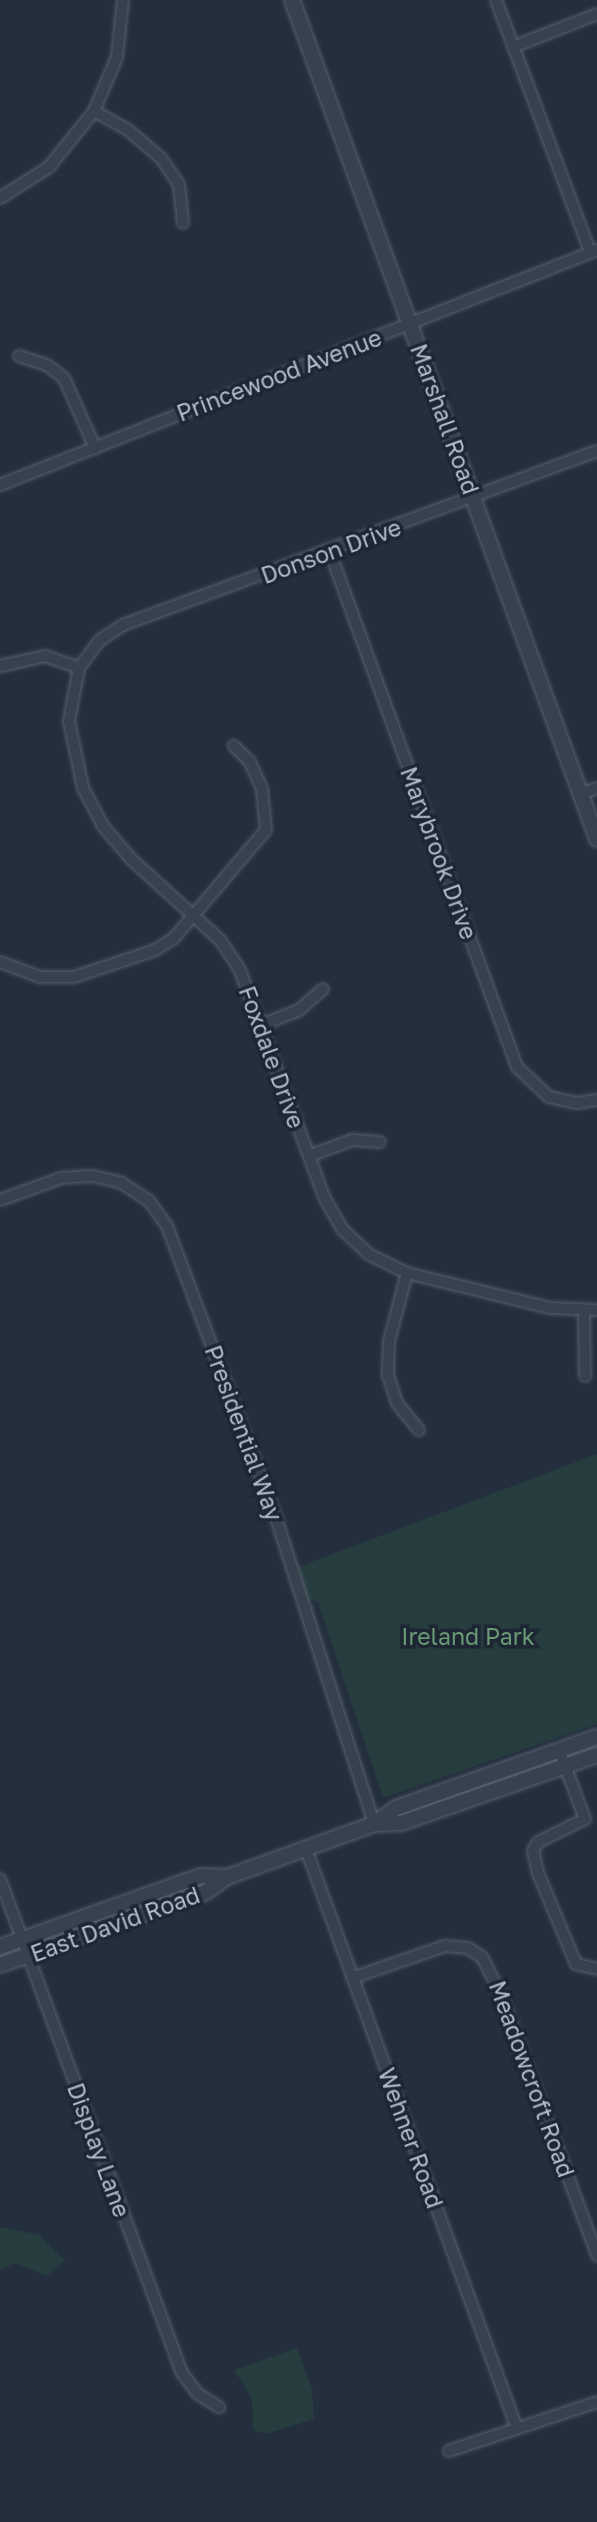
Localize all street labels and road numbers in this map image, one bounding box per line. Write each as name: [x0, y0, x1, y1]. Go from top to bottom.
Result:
street label: Princewood Avenue: [173, 323, 385, 427]
street label: Marshall Road: [405, 340, 485, 498]
street label: Donson Drive: [257, 513, 405, 589]
street label: Marybrook Drive: [395, 763, 483, 943]
street label: Foxdale Drive: [233, 982, 311, 1132]
street label: Presidential Way: [199, 1341, 289, 1525]
street label: East David Road: [27, 1881, 203, 1967]
street label: Meadowcroft Road: [484, 1977, 580, 2181]
street label: Wehner Road: [373, 2064, 449, 2212]
street label: Display Lane: [62, 2079, 136, 2221]

